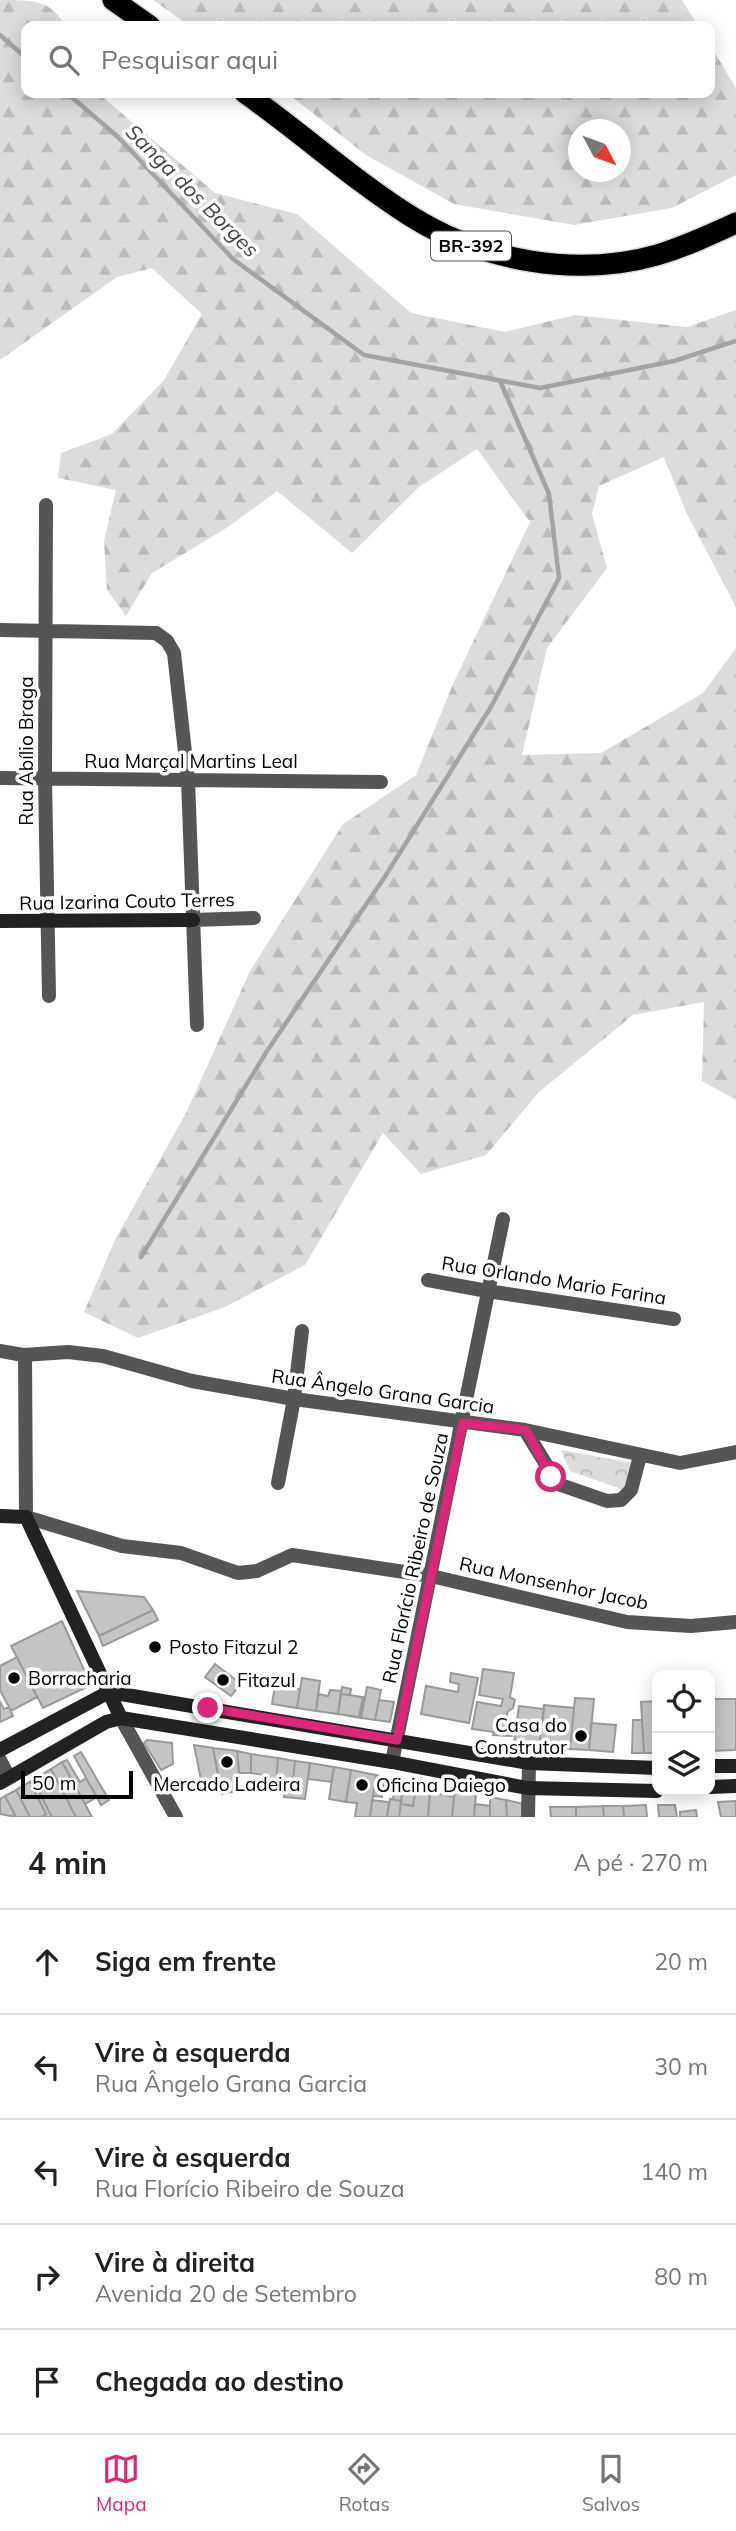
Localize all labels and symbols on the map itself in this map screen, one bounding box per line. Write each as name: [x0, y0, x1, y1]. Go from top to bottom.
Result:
water label: Sanga dos Borges: [121, 118, 265, 262]
north arrow: [568, 119, 631, 182]
road number: BR-392: [431, 232, 511, 260]
street label: Rua Abílio Braga: [14, 676, 38, 826]
street label: Rua Marçal Martins Leal: [84, 749, 298, 773]
street label: Rua Izarina Couto Terres: [19, 887, 235, 915]
street label: Rua Orlando Mario Farina: [440, 1250, 668, 1310]
street label: Rua Ângelo Grana Garcia: [270, 1363, 496, 1419]
street label: Rua Florício Ribeiro de Souza: [377, 1430, 453, 1686]
route start: [535, 1461, 566, 1492]
street label: Rua Monsenhor Jacob: [457, 1551, 651, 1615]
place label: Posto Fitazul 2: [169, 1635, 298, 1659]
marker: Posto Fitazul 2: [147, 1639, 163, 1655]
place label: Borracharia: [28, 1666, 132, 1690]
place label: Fitazul: [237, 1668, 296, 1692]
marker: Borracharia: [6, 1670, 22, 1686]
marker: Fitazul: [215, 1672, 231, 1688]
route end: [192, 1692, 223, 1723]
place label: Casa do Construtor: [475, 1713, 567, 1759]
marker: Casa do Construtor: [573, 1728, 589, 1744]
marker: Mercado Ladeira: [219, 1754, 235, 1770]
scale bar: [21, 1768, 133, 1800]
place label: Mercado Ladeira: [153, 1772, 301, 1796]
place label: Oficina Daiego: [376, 1773, 506, 1797]
marker: Oficina Daiego: [354, 1777, 370, 1793]

